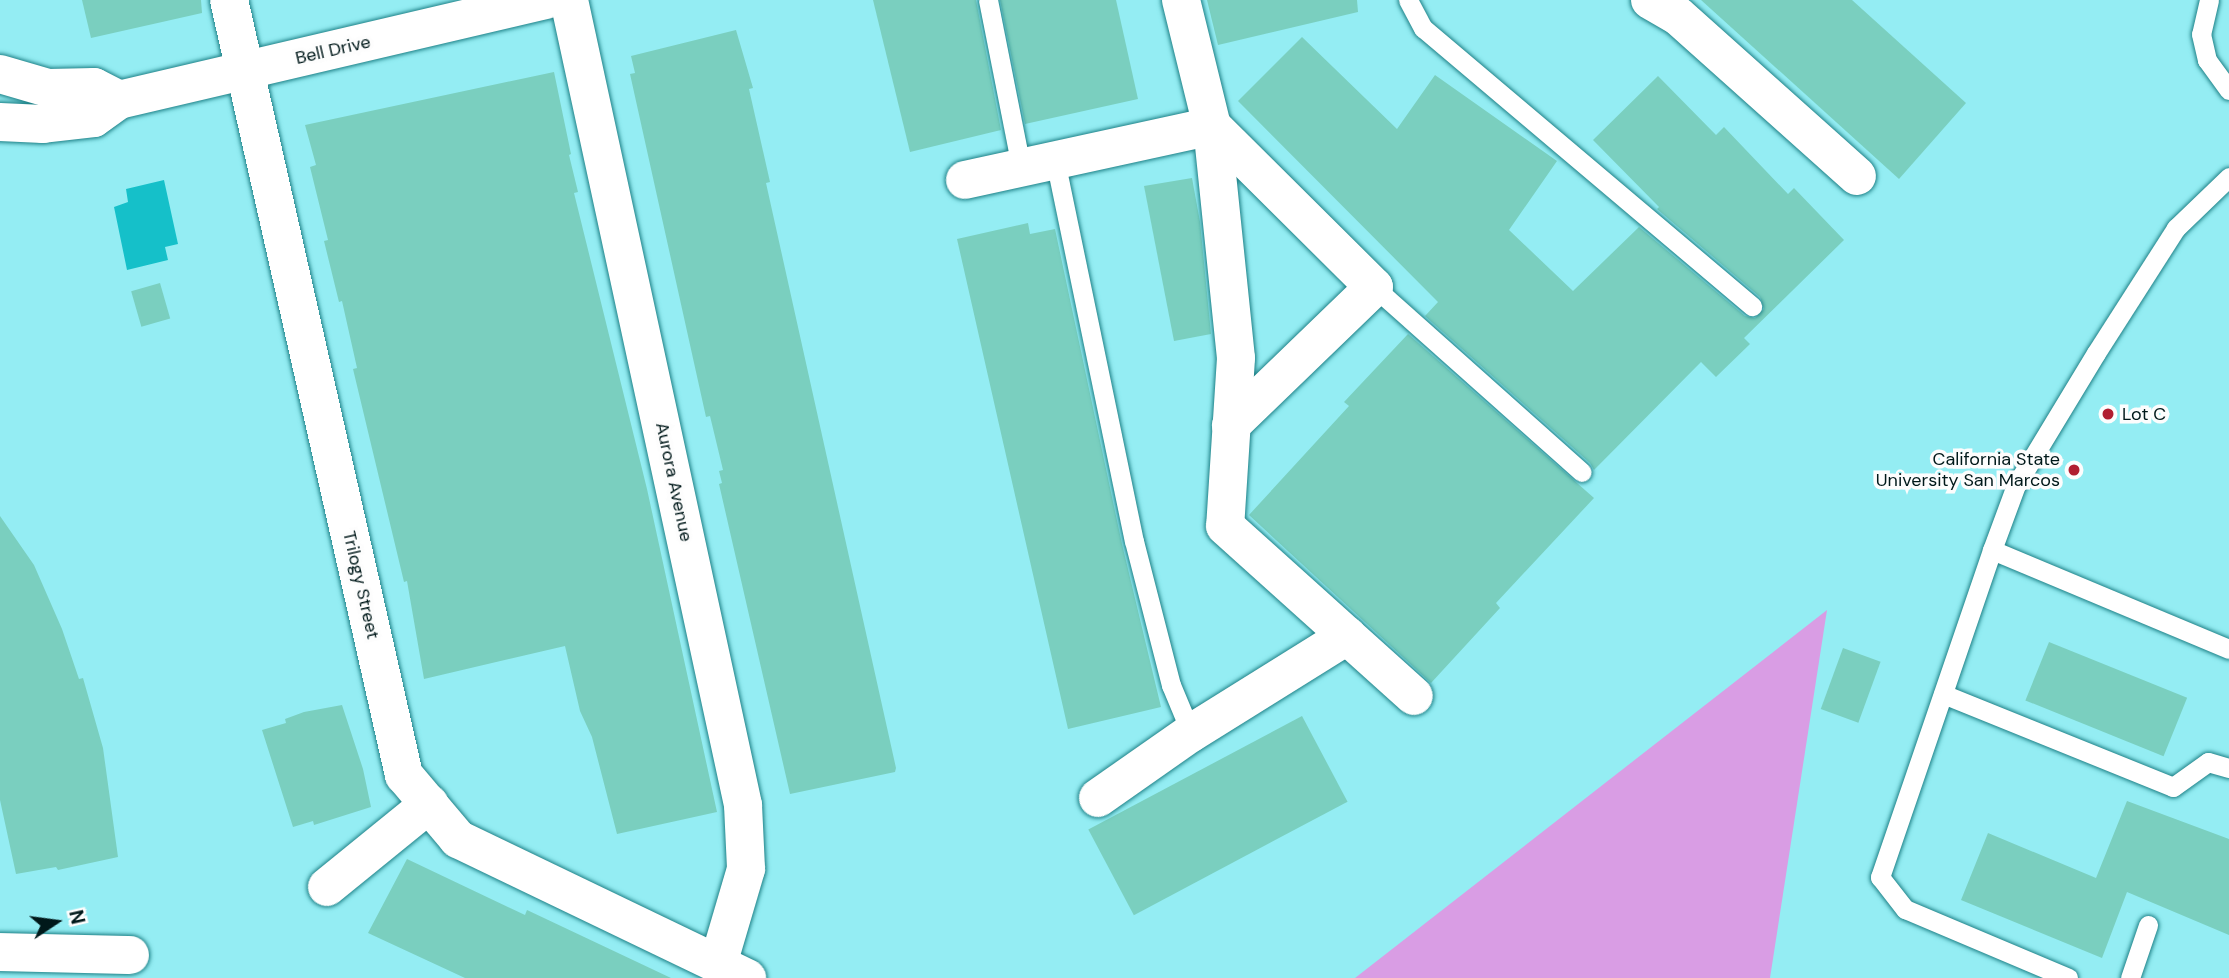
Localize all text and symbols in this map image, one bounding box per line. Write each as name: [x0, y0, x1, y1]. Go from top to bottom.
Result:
street label: Bell Drive: [293, 31, 373, 69]
place label: Lot C: [2122, 403, 2166, 425]
marker: Lot C: [2100, 406, 2116, 422]
street label: Aurora Avenue: [651, 420, 697, 544]
place label: California State University San Marcos: [1876, 449, 2060, 491]
marker: California State University San Marcos: [2066, 462, 2082, 478]
street label: Trilogy Street: [338, 529, 384, 641]
north arrow: [21, 887, 91, 957]
text: N: [63, 908, 91, 927]

